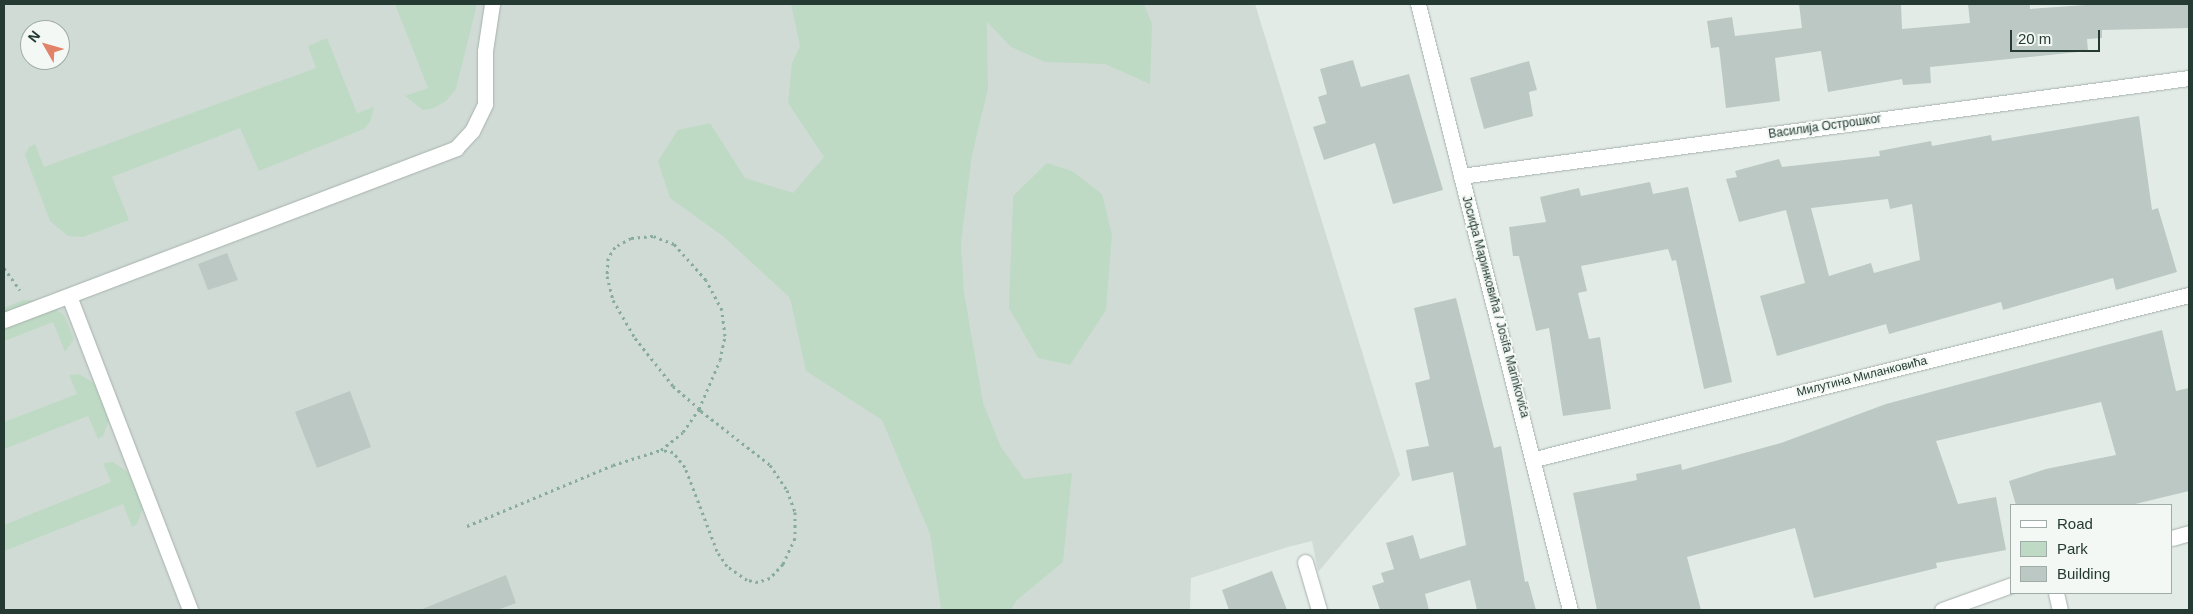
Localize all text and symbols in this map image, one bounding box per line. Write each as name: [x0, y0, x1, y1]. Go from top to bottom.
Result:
north arrow: [20, 20, 70, 70]
scale bar: [2013, 20, 2103, 52]
text: N: [25, 27, 43, 45]
text: 20 m: [2018, 30, 2051, 47]
street label: Василија Острошког: [1768, 112, 1882, 142]
street label: Јосифа Маринковића / Josifa Marinkovića: [1458, 194, 1532, 420]
street label: Милутина Миланковића: [1795, 354, 1929, 400]
legend: [2010, 504, 2173, 594]
text: Road: [2057, 515, 2093, 532]
text: Park: [2057, 540, 2088, 557]
text: Building: [2057, 565, 2110, 582]

